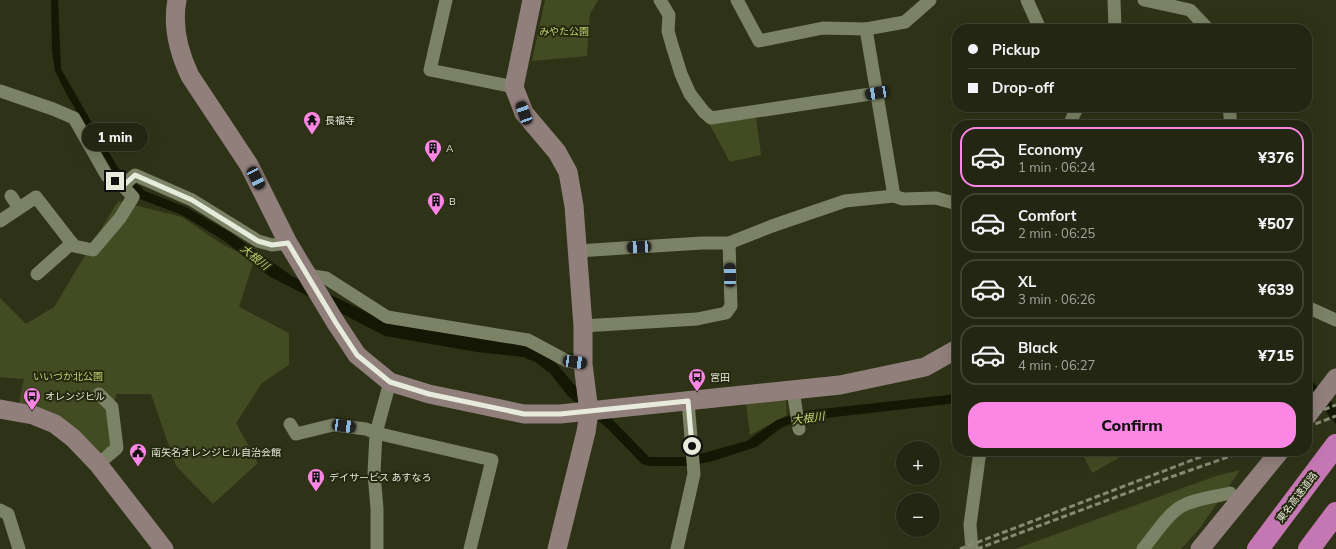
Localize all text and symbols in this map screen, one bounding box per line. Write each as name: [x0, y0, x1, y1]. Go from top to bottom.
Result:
park label: みやた公園: [539, 25, 589, 38]
text: Pickup: [992, 40, 1040, 59]
text: Drop-off: [992, 78, 1054, 97]
car: [864, 85, 890, 101]
car: [514, 100, 534, 126]
temple icon: 長福寺: [302, 110, 322, 135]
place label: 長福寺: [325, 114, 355, 127]
callout: 1 min: [82, 123, 148, 151]
text: 1 min: [98, 129, 132, 145]
building icon: A: [423, 138, 443, 163]
icon: car: [970, 139, 1006, 175]
text: Economy: [1018, 140, 1083, 159]
place label: A: [446, 142, 454, 155]
text: ¥376: [1258, 148, 1294, 167]
text: 1 min · 06:24: [1018, 159, 1095, 175]
car: [245, 165, 267, 191]
route end: [106, 172, 124, 190]
building icon: B: [426, 191, 446, 216]
place label: B: [449, 195, 456, 208]
icon: car: [970, 205, 1006, 241]
text: Comfort: [1018, 206, 1076, 225]
text: ¥507: [1258, 214, 1294, 233]
text: 2 min · 06:25: [1018, 225, 1095, 241]
car: [627, 240, 651, 254]
water label: 大根川: [238, 241, 273, 273]
car: [724, 263, 736, 287]
icon: car: [970, 271, 1006, 307]
text: XL: [1018, 272, 1036, 291]
text: ¥639: [1258, 280, 1294, 299]
text: 3 min · 06:26: [1018, 291, 1095, 307]
icon: car: [970, 337, 1006, 373]
text: Black: [1018, 338, 1057, 357]
text: ¥715: [1258, 346, 1294, 365]
car: [562, 354, 588, 370]
text: 4 min · 06:27: [1018, 357, 1095, 373]
bus stop icon: 宮田: [687, 367, 707, 392]
park label: いいづか北公園: [33, 370, 103, 383]
place label: 宮田: [710, 371, 730, 384]
bus stop icon: オレンジヒル: [22, 386, 42, 411]
place label: オレンジヒル: [45, 390, 105, 403]
button: Confirm: [968, 402, 1296, 448]
water label: 大根川: [791, 409, 826, 427]
car: [331, 418, 357, 434]
route start: [683, 437, 701, 455]
map controls: [896, 441, 940, 537]
button: +: [896, 441, 940, 485]
public building icon: 南矢名オレンジヒル自治会館: [128, 442, 148, 467]
place label: 南矢名オレンジヒル自治会館: [151, 446, 281, 459]
building icon: デイサービス あすなろ: [306, 467, 326, 492]
street label: 東名高速道路: [1274, 469, 1320, 525]
place label: デイサービス あすなろ: [329, 471, 432, 484]
button: −: [896, 493, 940, 537]

